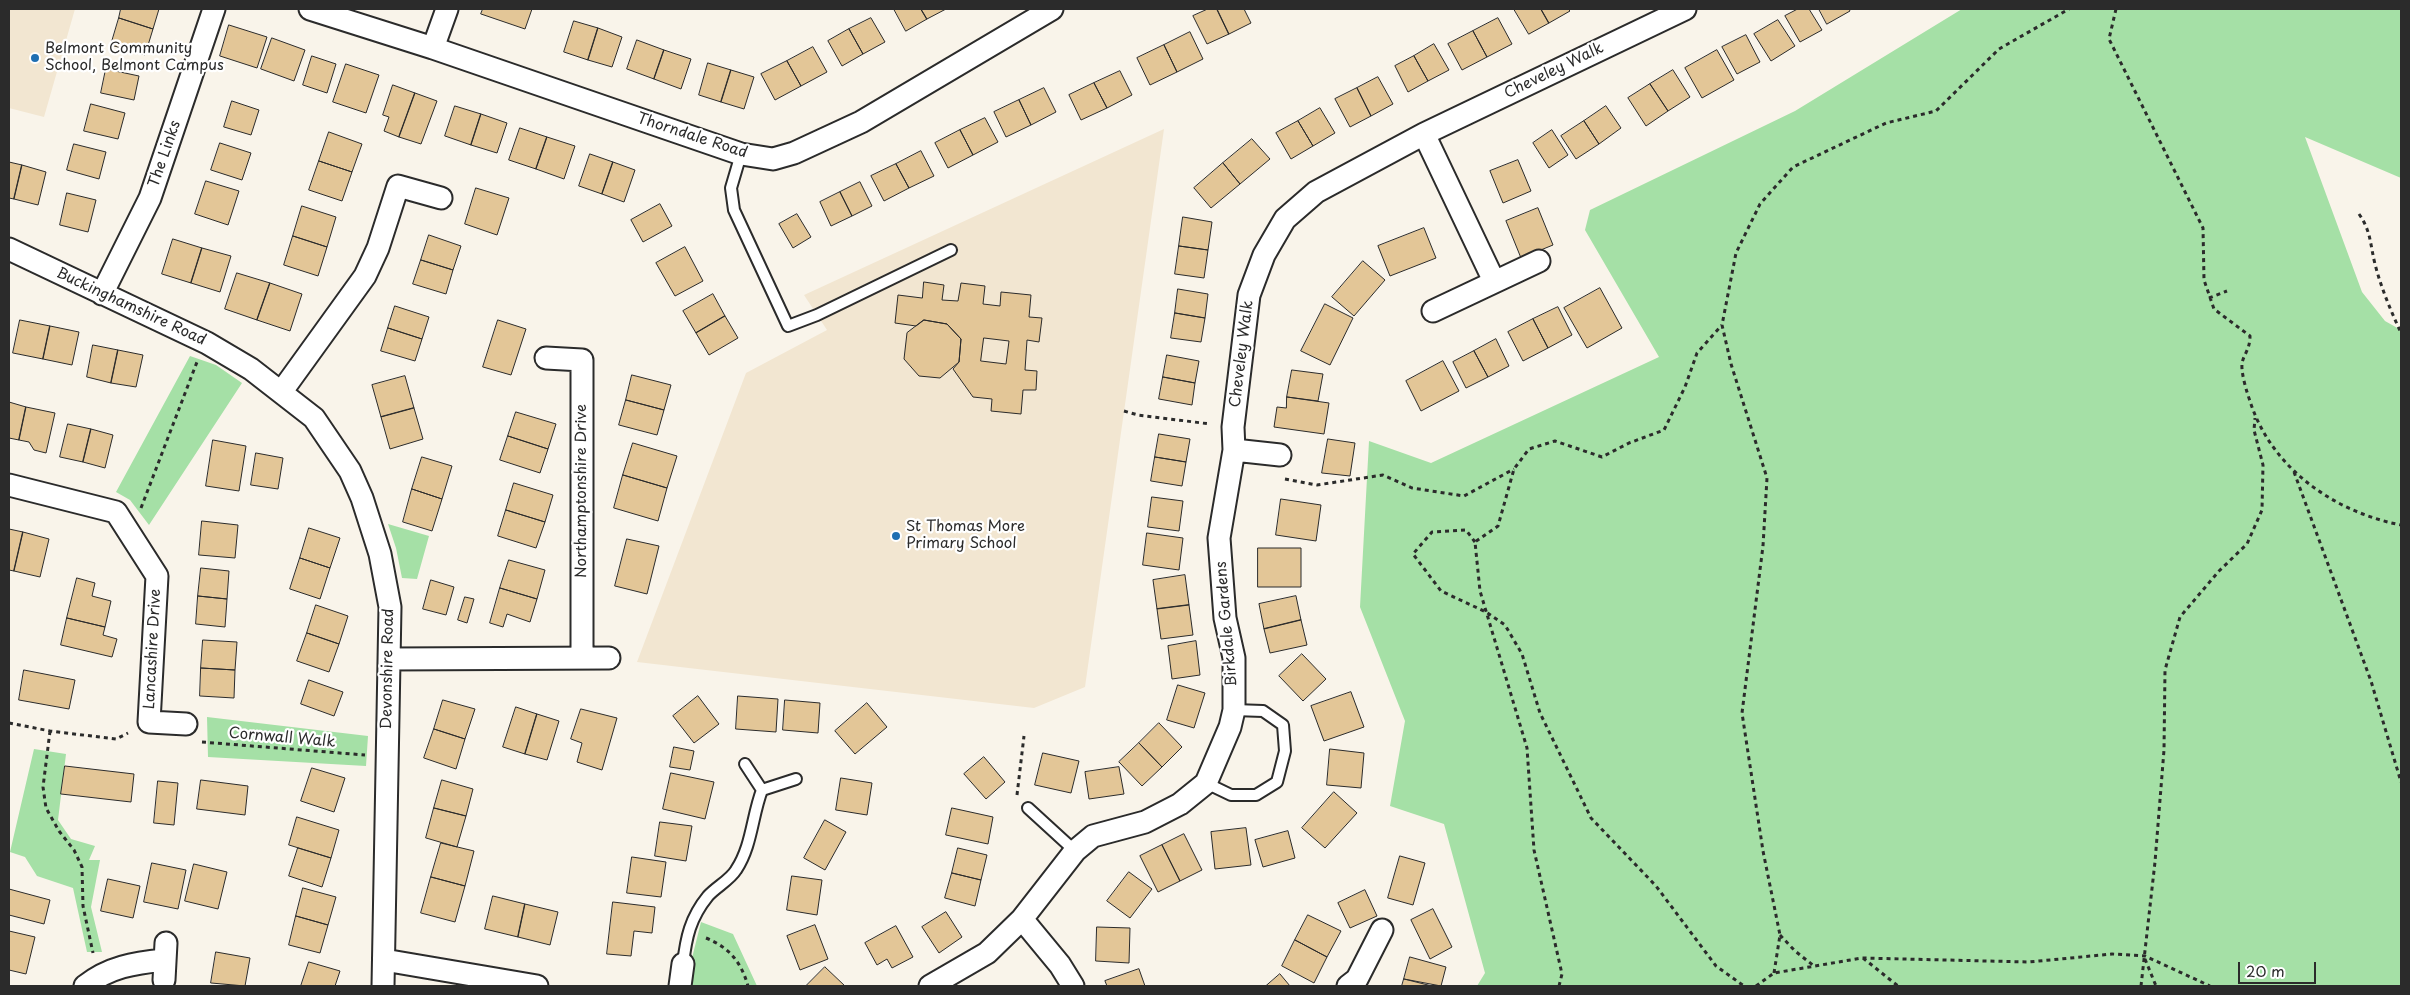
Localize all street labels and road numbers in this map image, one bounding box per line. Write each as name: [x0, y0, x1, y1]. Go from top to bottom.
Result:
street label: Cheveley Walk: [1502, 39, 1606, 103]
street label: Thorndale Road: [634, 110, 750, 162]
street label: The Links: [145, 118, 185, 190]
street label: Buckinghamshire Road: [53, 264, 209, 350]
street label: Cheveley Walk: [1226, 299, 1258, 409]
street label: Northamptonshire Drive: [573, 404, 591, 578]
street label: Birkdale Gardens: [1213, 561, 1241, 687]
street label: Lancashire Drive: [141, 588, 165, 710]
street label: Devonshire Road: [378, 608, 398, 730]
street label: Cornwall Walk: [228, 724, 336, 752]

